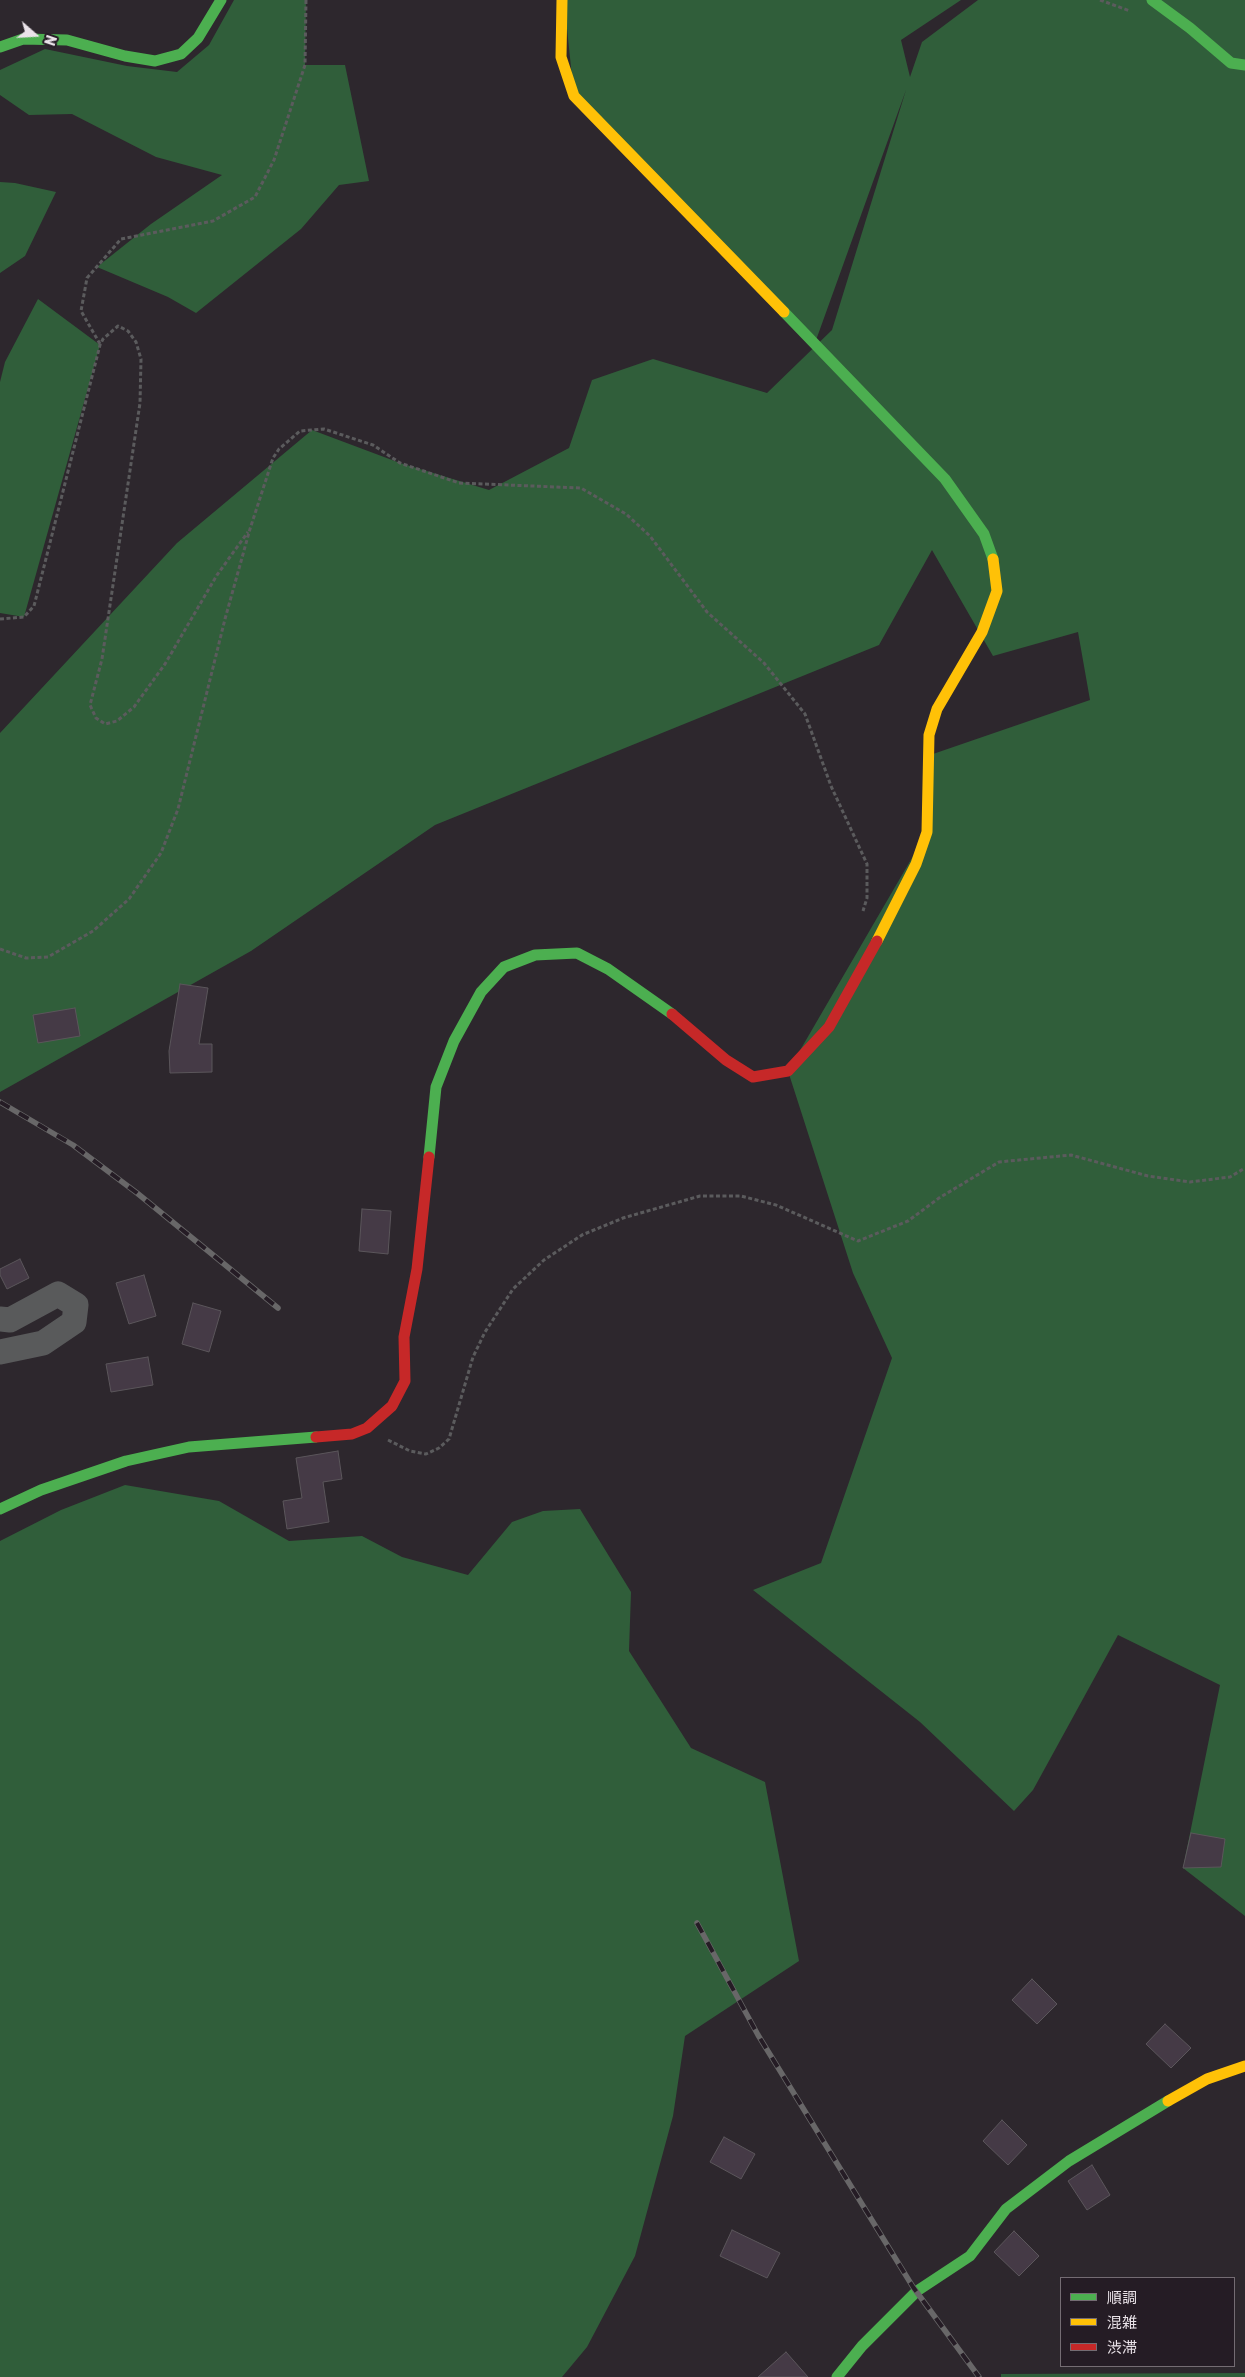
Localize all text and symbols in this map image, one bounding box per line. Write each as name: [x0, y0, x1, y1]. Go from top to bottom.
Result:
north arrow: [10, 10, 60, 60]
text: N: [40, 33, 59, 48]
legend: [1060, 2277, 1235, 2367]
text: 順調: [1107, 2289, 1137, 2307]
text: 混雑: [1107, 2314, 1137, 2332]
text: 渋滞: [1107, 2339, 1137, 2357]

